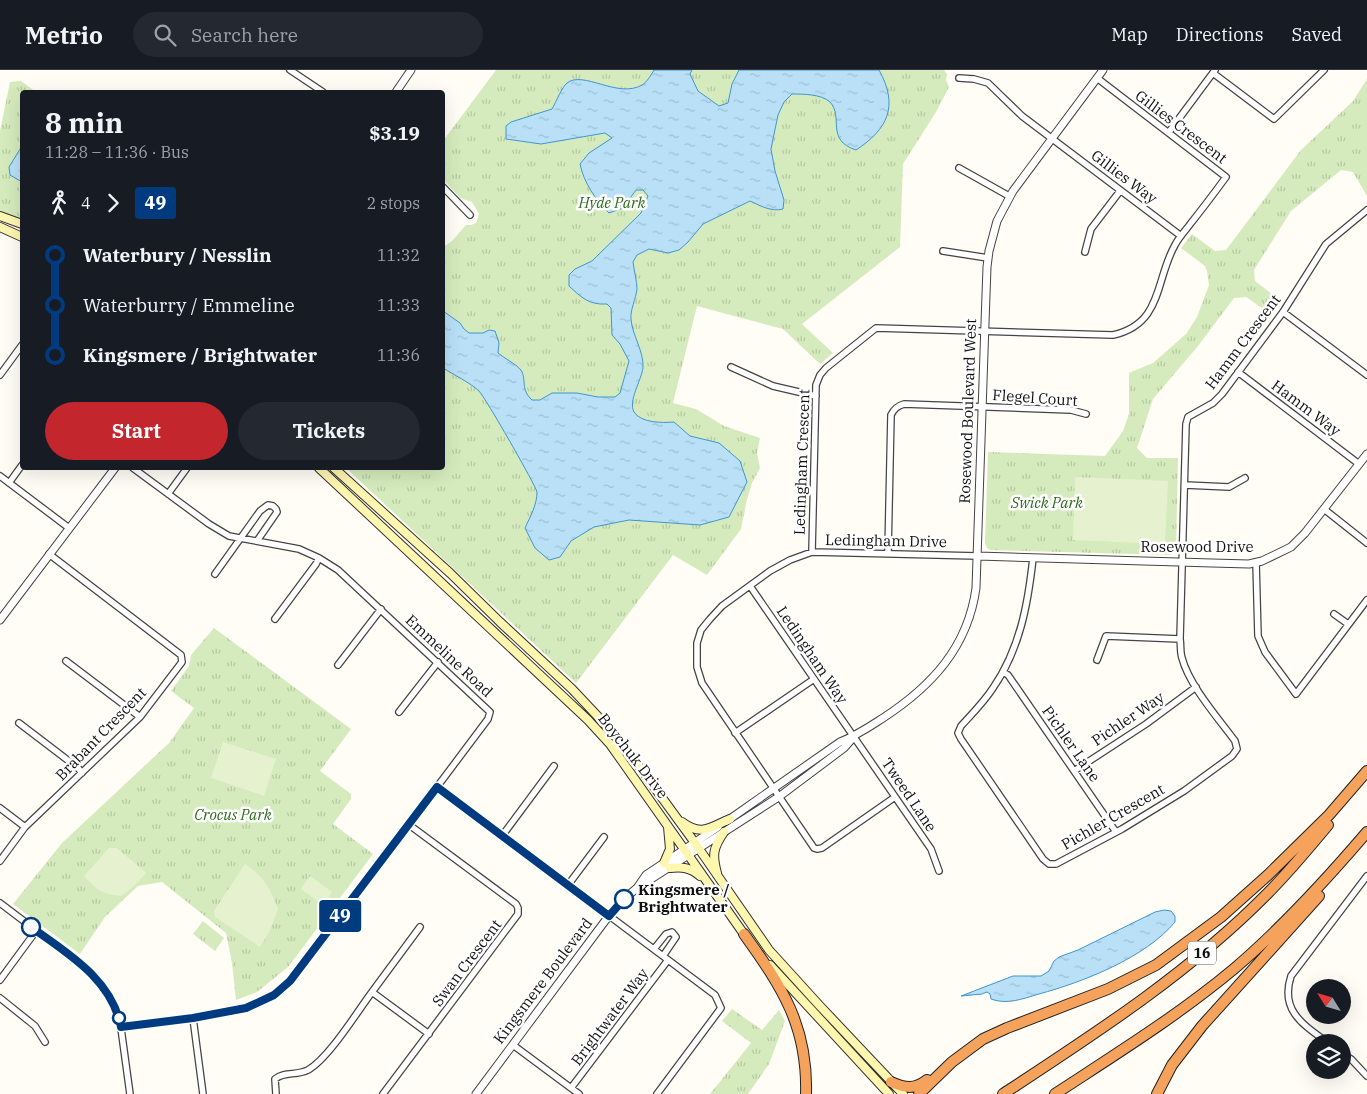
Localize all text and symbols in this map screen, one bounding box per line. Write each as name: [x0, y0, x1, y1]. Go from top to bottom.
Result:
search box: [133, 12, 483, 57]
text: Metrio: [25, 19, 103, 51]
icon: search: [151, 21, 179, 49]
text: Search here: [191, 23, 298, 47]
text: Map: [1111, 23, 1148, 46]
text: Directions: [1176, 23, 1264, 46]
text: Saved: [1292, 23, 1342, 46]
street label: Gillies Crescent: [1132, 86, 1231, 167]
text: 8 min: [45, 104, 123, 141]
text: $3.19: [369, 121, 420, 145]
text: 11:28 – 11:36 · Bus: [45, 142, 189, 162]
street label: Gillies Way: [1088, 146, 1161, 208]
icon: walk: [45, 189, 73, 217]
icon: forward: [99, 189, 127, 217]
text: 49: [145, 191, 166, 214]
text: 4: [81, 193, 91, 213]
text: 2 stops: [367, 193, 420, 213]
park label: Hyde Park: [578, 193, 645, 212]
text: Waterbury / Nesslin: [83, 243, 271, 267]
text: 11:32: [377, 245, 420, 265]
street label: Hamm Crescent: [1201, 290, 1285, 393]
text: Waterburry / Emmeline: [83, 293, 295, 317]
text: 11:33: [377, 295, 420, 315]
street label: Rosewood Boulevard West: [955, 318, 980, 504]
text: Kingsmere / Brightwater: [83, 343, 317, 367]
text: 11:36: [377, 345, 420, 365]
street label: Hamm Way: [1268, 375, 1345, 440]
street label: Flegel Court: [992, 385, 1078, 410]
street label: Ledingham Crescent: [789, 389, 814, 535]
button: Start: [45, 402, 228, 460]
button: Tickets: [238, 402, 420, 460]
park label: Swick Park: [1010, 493, 1083, 512]
street label: Ledingham Drive: [825, 530, 947, 551]
street label: Rosewood Drive: [1141, 537, 1253, 556]
street label: Ledingham Way: [773, 602, 852, 707]
street label: Emmeline Road: [402, 610, 497, 701]
street label: Brabant Crescent: [51, 683, 150, 784]
street label: Pichler Way: [1088, 687, 1168, 750]
street label: Pichler Lane: [1038, 702, 1105, 785]
street label: Boychuk Drive: [594, 709, 673, 802]
street label: Tweed Lane: [878, 754, 941, 835]
street label: Pichler Crescent: [1058, 779, 1168, 854]
park label: Crocus Park: [194, 805, 272, 824]
place label: Kingsmere / Brightwater: [638, 880, 730, 916]
marker: Kingsmere / Brightwater: [614, 889, 634, 909]
line badge: 49: [318, 900, 362, 932]
text: 49: [329, 904, 351, 927]
street label: Kingsmere Boulevard: [489, 914, 596, 1048]
street label: Swan Crescent: [428, 916, 505, 1010]
unlabelled marker: [21, 917, 41, 937]
road number: 16: [1188, 941, 1216, 964]
street label: Brightwater Way: [567, 964, 652, 1069]
north arrow: [1306, 979, 1351, 1024]
map controls: [1306, 979, 1351, 1079]
unlabelled marker: [112, 1011, 126, 1025]
button: layers: [1306, 1034, 1351, 1079]

